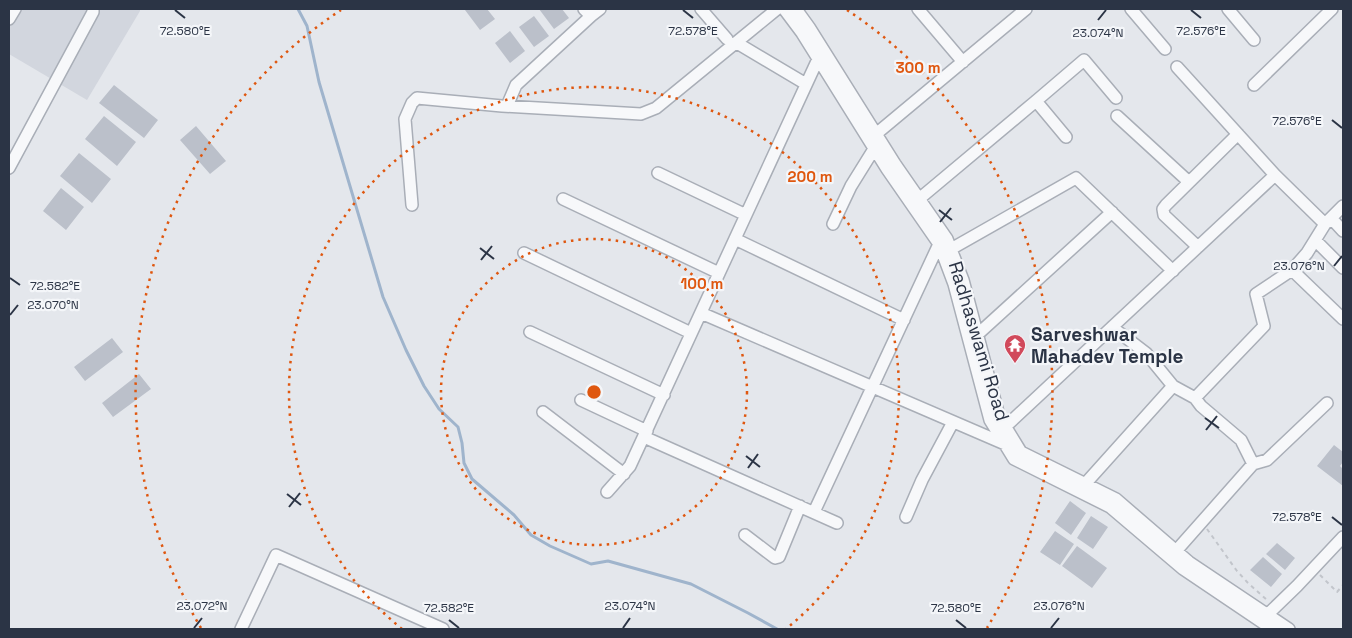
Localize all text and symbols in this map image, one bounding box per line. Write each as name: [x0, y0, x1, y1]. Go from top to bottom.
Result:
text: 72.580°E: [160, 23, 211, 39]
text: 72.578°E: [668, 23, 718, 39]
text: 72.576°E: [1176, 23, 1226, 39]
text: 23.074°N: [1073, 25, 1123, 41]
text: 300 m: [895, 58, 941, 77]
text: 72.576°E: [1272, 113, 1322, 129]
text: 200 m: [788, 167, 832, 186]
street label: Radhaswami Road: [943, 258, 1015, 424]
text: 23.076°N: [1273, 258, 1325, 274]
text: 100 m: [681, 274, 723, 293]
text: 72.582°E: [30, 278, 80, 294]
text: 23.070°N: [27, 297, 79, 313]
place label: Sarveshwar Mahadev Temple: [1031, 322, 1183, 369]
temple icon: Sarveshwar Mahadev Temple: [1003, 333, 1027, 364]
centre of rings: [585, 383, 603, 401]
text: 72.578°E: [1272, 509, 1322, 525]
text: 23.072°N: [176, 598, 228, 614]
text: 23.074°N: [605, 598, 655, 614]
text: 23.076°N: [1033, 598, 1085, 614]
text: 72.582°E: [424, 600, 474, 616]
text: 72.580°E: [931, 600, 982, 616]

